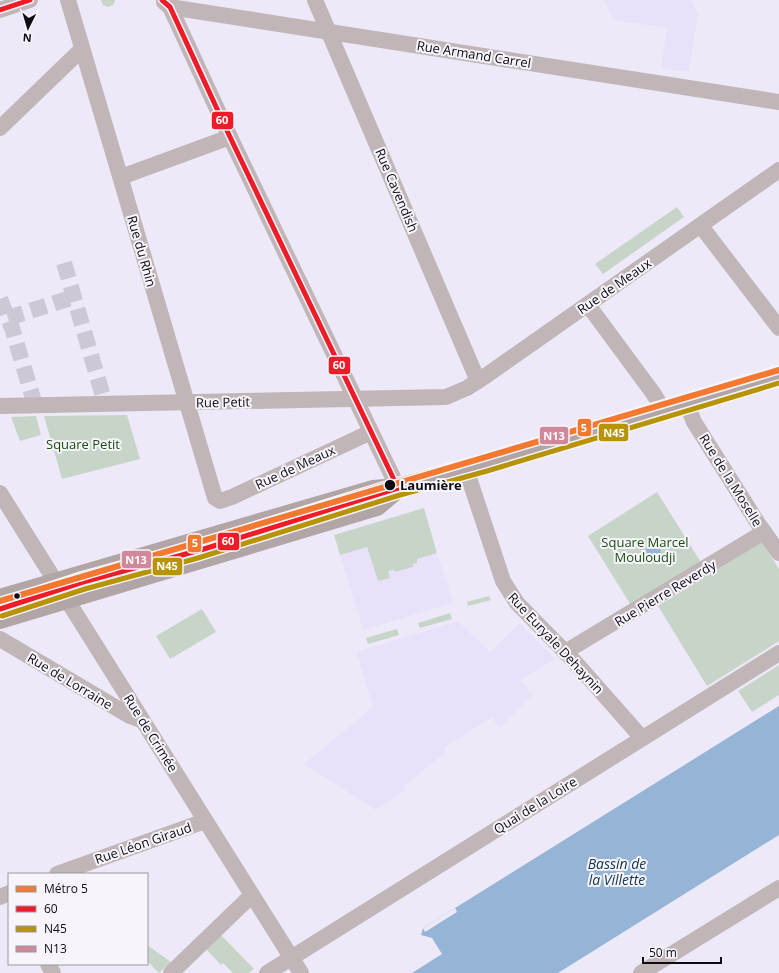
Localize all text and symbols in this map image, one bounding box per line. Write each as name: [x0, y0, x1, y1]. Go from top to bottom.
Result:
north arrow: [8, 8, 48, 48]
text: N: [22, 31, 32, 46]
street label: Rue Armand Carrel: [416, 36, 532, 72]
line badge: 60: [211, 111, 234, 130]
text: 60: [216, 112, 228, 127]
street label: Rue Cavendish: [371, 145, 423, 235]
street label: Rue du Rhin: [123, 213, 161, 289]
street label: Rue de Meaux: [573, 254, 655, 318]
line badge: 60: [328, 356, 351, 375]
text: 60: [333, 357, 345, 372]
street label: Rue Petit: [196, 393, 251, 411]
line badge: 5: [577, 418, 592, 437]
text: 5: [581, 420, 587, 435]
line badge: N45: [598, 423, 629, 442]
text: N45: [603, 425, 625, 440]
line badge: N13: [539, 426, 569, 445]
text: N13: [543, 428, 565, 443]
street label: Rue de la Moselle: [695, 430, 767, 530]
park label: Square Petit: [46, 435, 120, 453]
street label: Rue de Meaux: [252, 441, 338, 493]
place label: Laumière: [400, 476, 462, 494]
marker: Laumière: [383, 478, 397, 492]
line badge: 60: [217, 532, 240, 551]
text: 60: [222, 533, 234, 548]
park label: Square Marcel Mouloudji: [601, 533, 689, 566]
line badge: 5: [187, 534, 202, 553]
text: 5: [192, 535, 198, 550]
line badge: N13: [121, 550, 152, 569]
text: N13: [125, 552, 147, 567]
street label: Rue Pierre Reverdy: [611, 555, 719, 630]
line badge: N45: [152, 557, 183, 576]
text: N45: [156, 558, 178, 573]
street label: Rue Euryale Dehaynin: [504, 588, 608, 698]
unlabelled marker: [12, 591, 22, 601]
street label: Rue de Lorraine: [24, 648, 116, 714]
street label: Rue de Crimée: [120, 691, 182, 775]
street label: Quai de la Loire: [490, 772, 580, 838]
street label: Rue Léon Giraud: [92, 818, 194, 868]
water label: Bassin de la Villette: [588, 854, 646, 889]
legend: [8, 873, 148, 965]
text: Métro 5: [44, 880, 88, 897]
text: 60: [44, 900, 58, 917]
text: N45: [44, 920, 67, 937]
scale bar: [643, 939, 721, 965]
text: N13: [44, 940, 67, 957]
text: 50 m: [649, 944, 677, 961]

